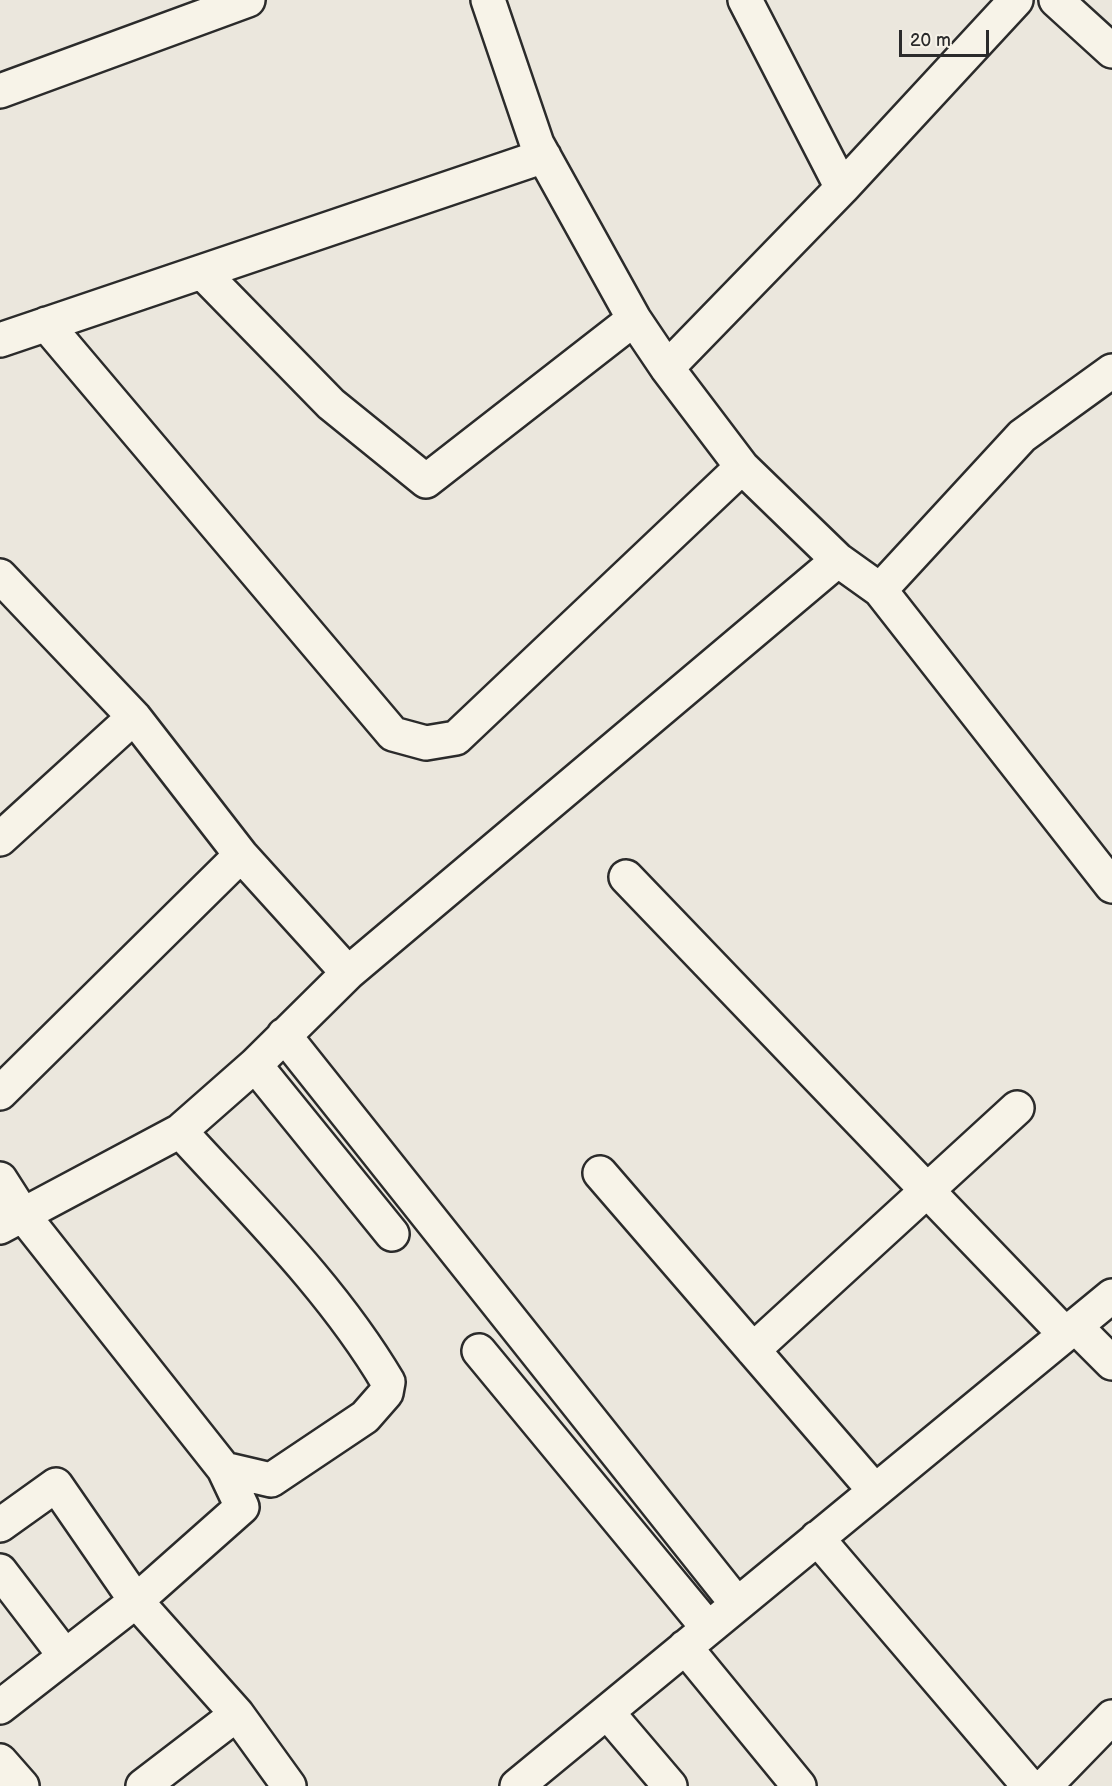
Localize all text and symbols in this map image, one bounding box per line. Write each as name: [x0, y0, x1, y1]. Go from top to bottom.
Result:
scale bar: [902, 18, 992, 56]
text: 20 m: [910, 30, 951, 51]

